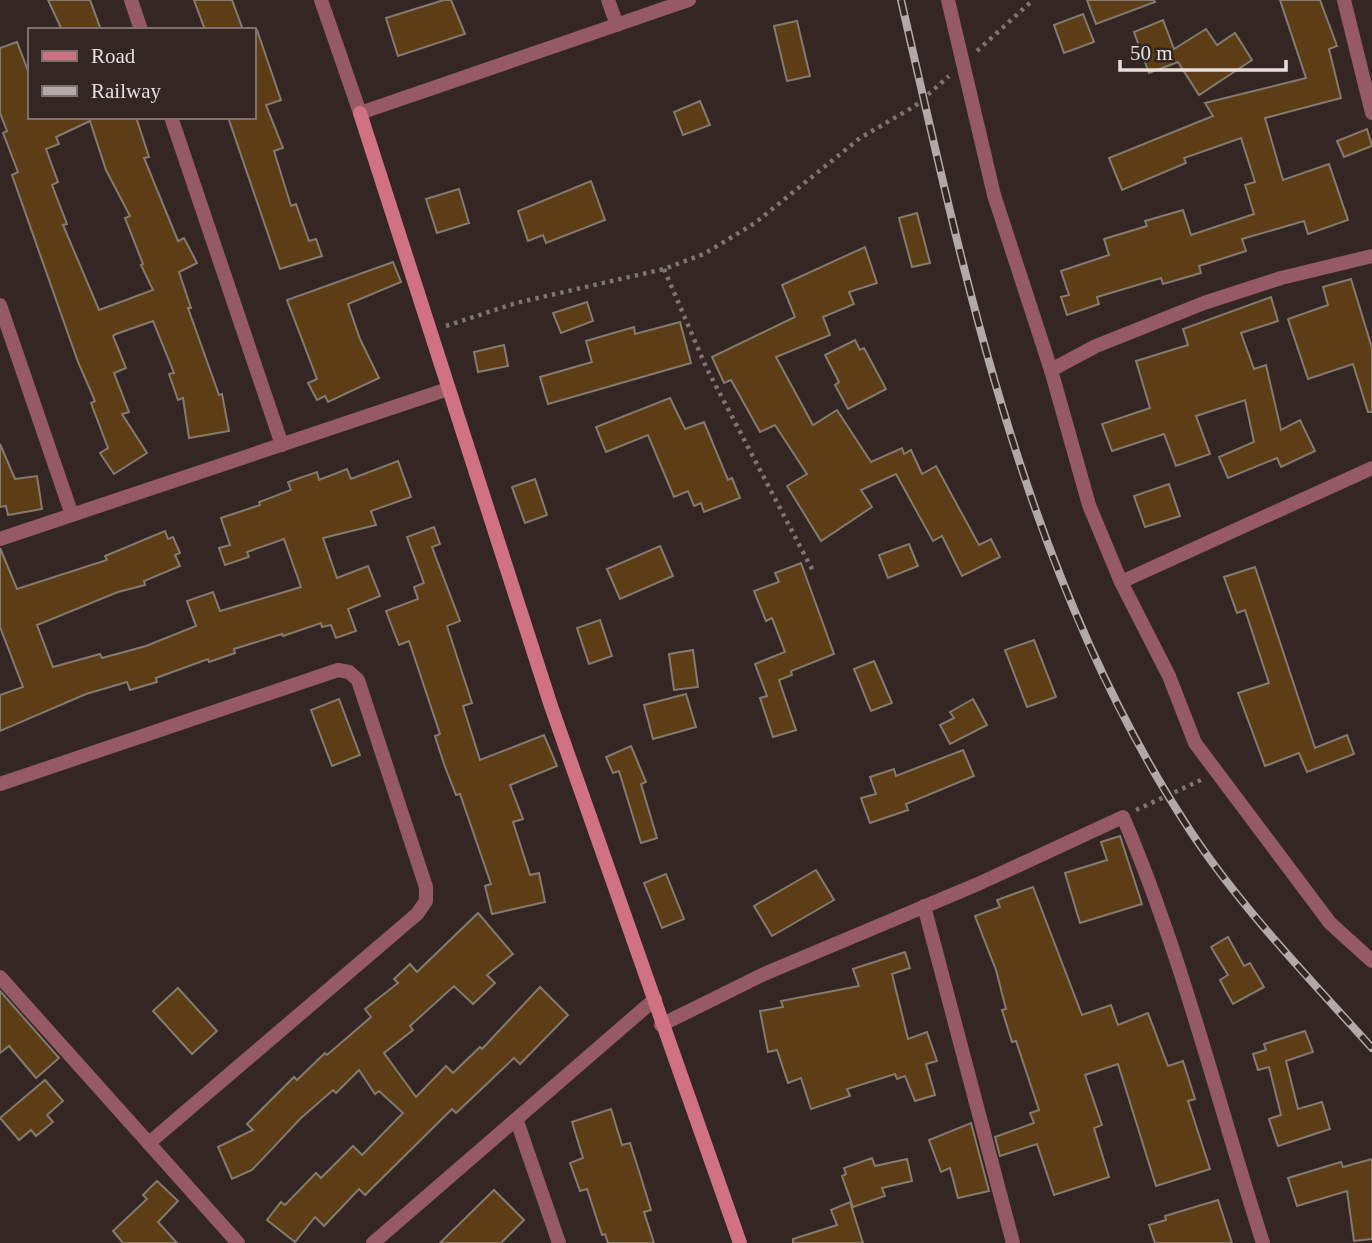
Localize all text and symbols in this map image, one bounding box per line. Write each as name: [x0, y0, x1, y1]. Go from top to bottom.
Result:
legend: [28, 28, 256, 119]
scale bar: [1120, 28, 1286, 72]
text: 50 m: [1130, 41, 1173, 65]
text: Road: [91, 44, 136, 68]
text: Railway: [91, 79, 161, 103]

